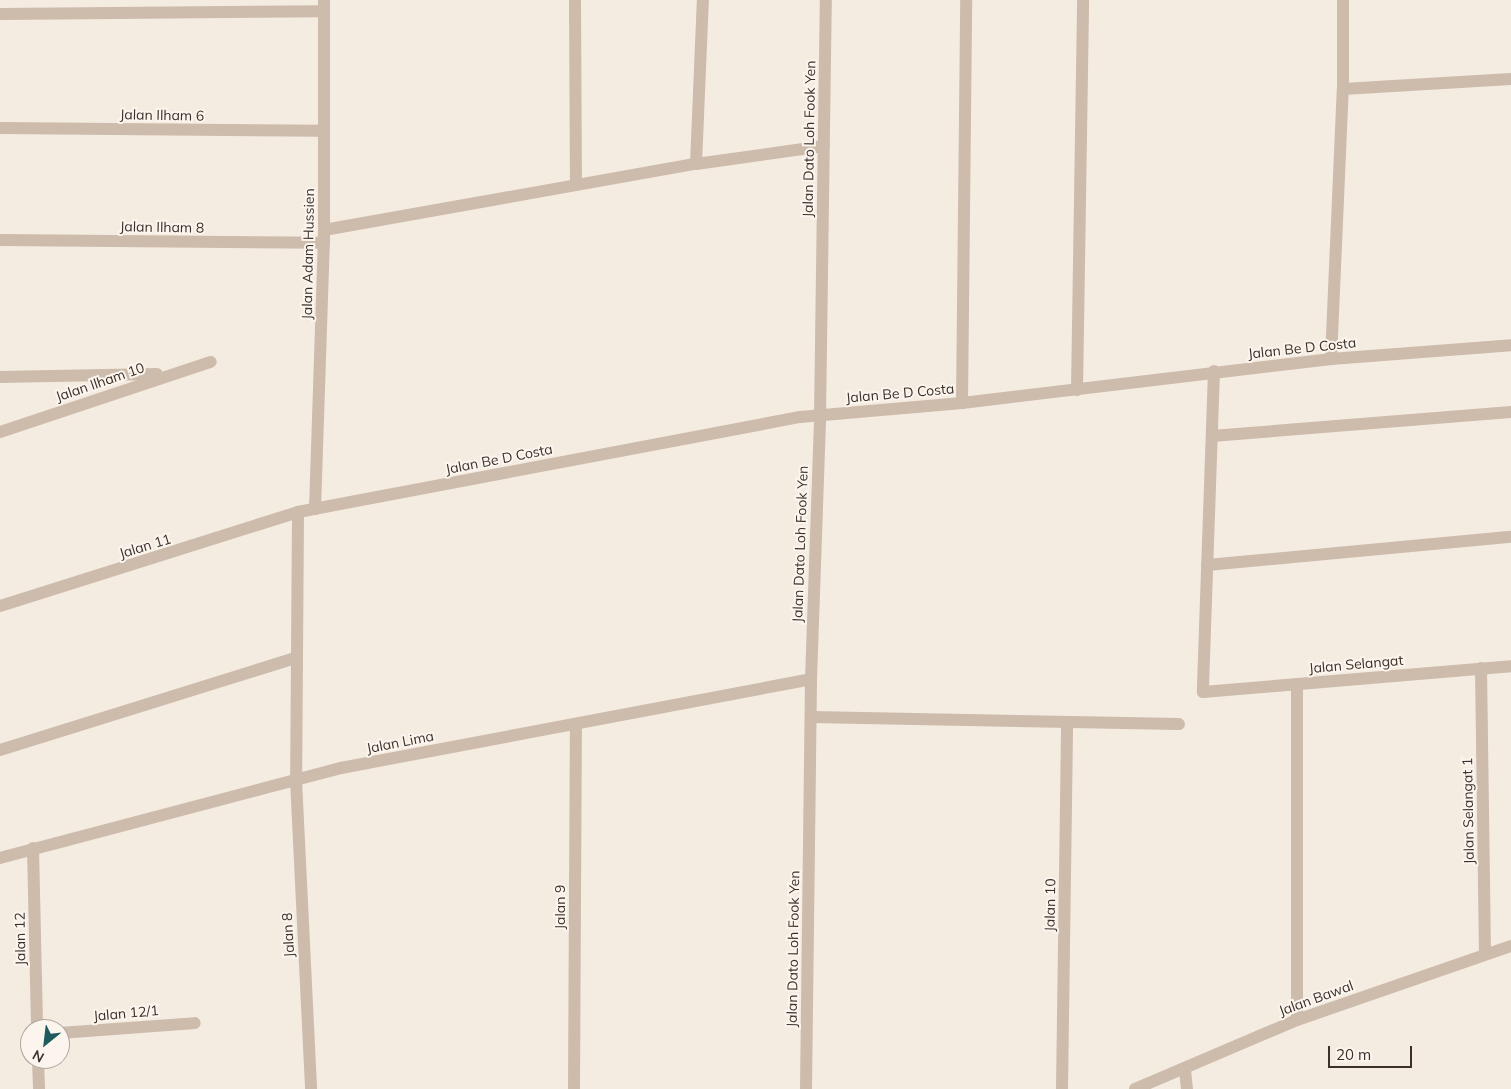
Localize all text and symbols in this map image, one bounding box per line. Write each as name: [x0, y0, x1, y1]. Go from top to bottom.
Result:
street label: Jalan Dato Loh Fook Yen: [799, 60, 819, 218]
street label: Jalan Ilham 6: [120, 106, 204, 124]
street label: Jalan Adam Hussien: [298, 188, 318, 320]
street label: Jalan Ilham 8: [120, 218, 204, 236]
street label: Jalan Be D Costa: [1247, 334, 1357, 362]
street label: Jalan Ilham 10: [53, 359, 147, 405]
street label: Jalan Be D Costa: [845, 380, 955, 406]
street label: Jalan Be D Costa: [444, 440, 554, 478]
street label: Jalan Dato Loh Fook Yen: [789, 465, 811, 623]
street label: Jalan 11: [117, 530, 173, 562]
street label: Jalan Selangat: [1308, 652, 1404, 676]
street label: Jalan Lima: [365, 727, 435, 757]
street label: Jalan Selangat 1: [1459, 758, 1477, 864]
street label: Jalan Dato Loh Fook Yen: [783, 870, 803, 1028]
street label: Jalan 10: [1041, 878, 1059, 932]
street label: Jalan 9: [552, 885, 568, 929]
street label: Jalan 12: [11, 912, 29, 966]
street label: Jalan 8: [278, 912, 298, 958]
street label: Jalan Bawal: [1276, 977, 1356, 1019]
street label: Jalan 12/1: [92, 1002, 160, 1024]
north arrow: [20, 1019, 70, 1069]
scale bar: [1331, 1036, 1415, 1068]
text: 20 m: [1336, 1045, 1371, 1064]
text: N: [29, 1046, 47, 1067]

